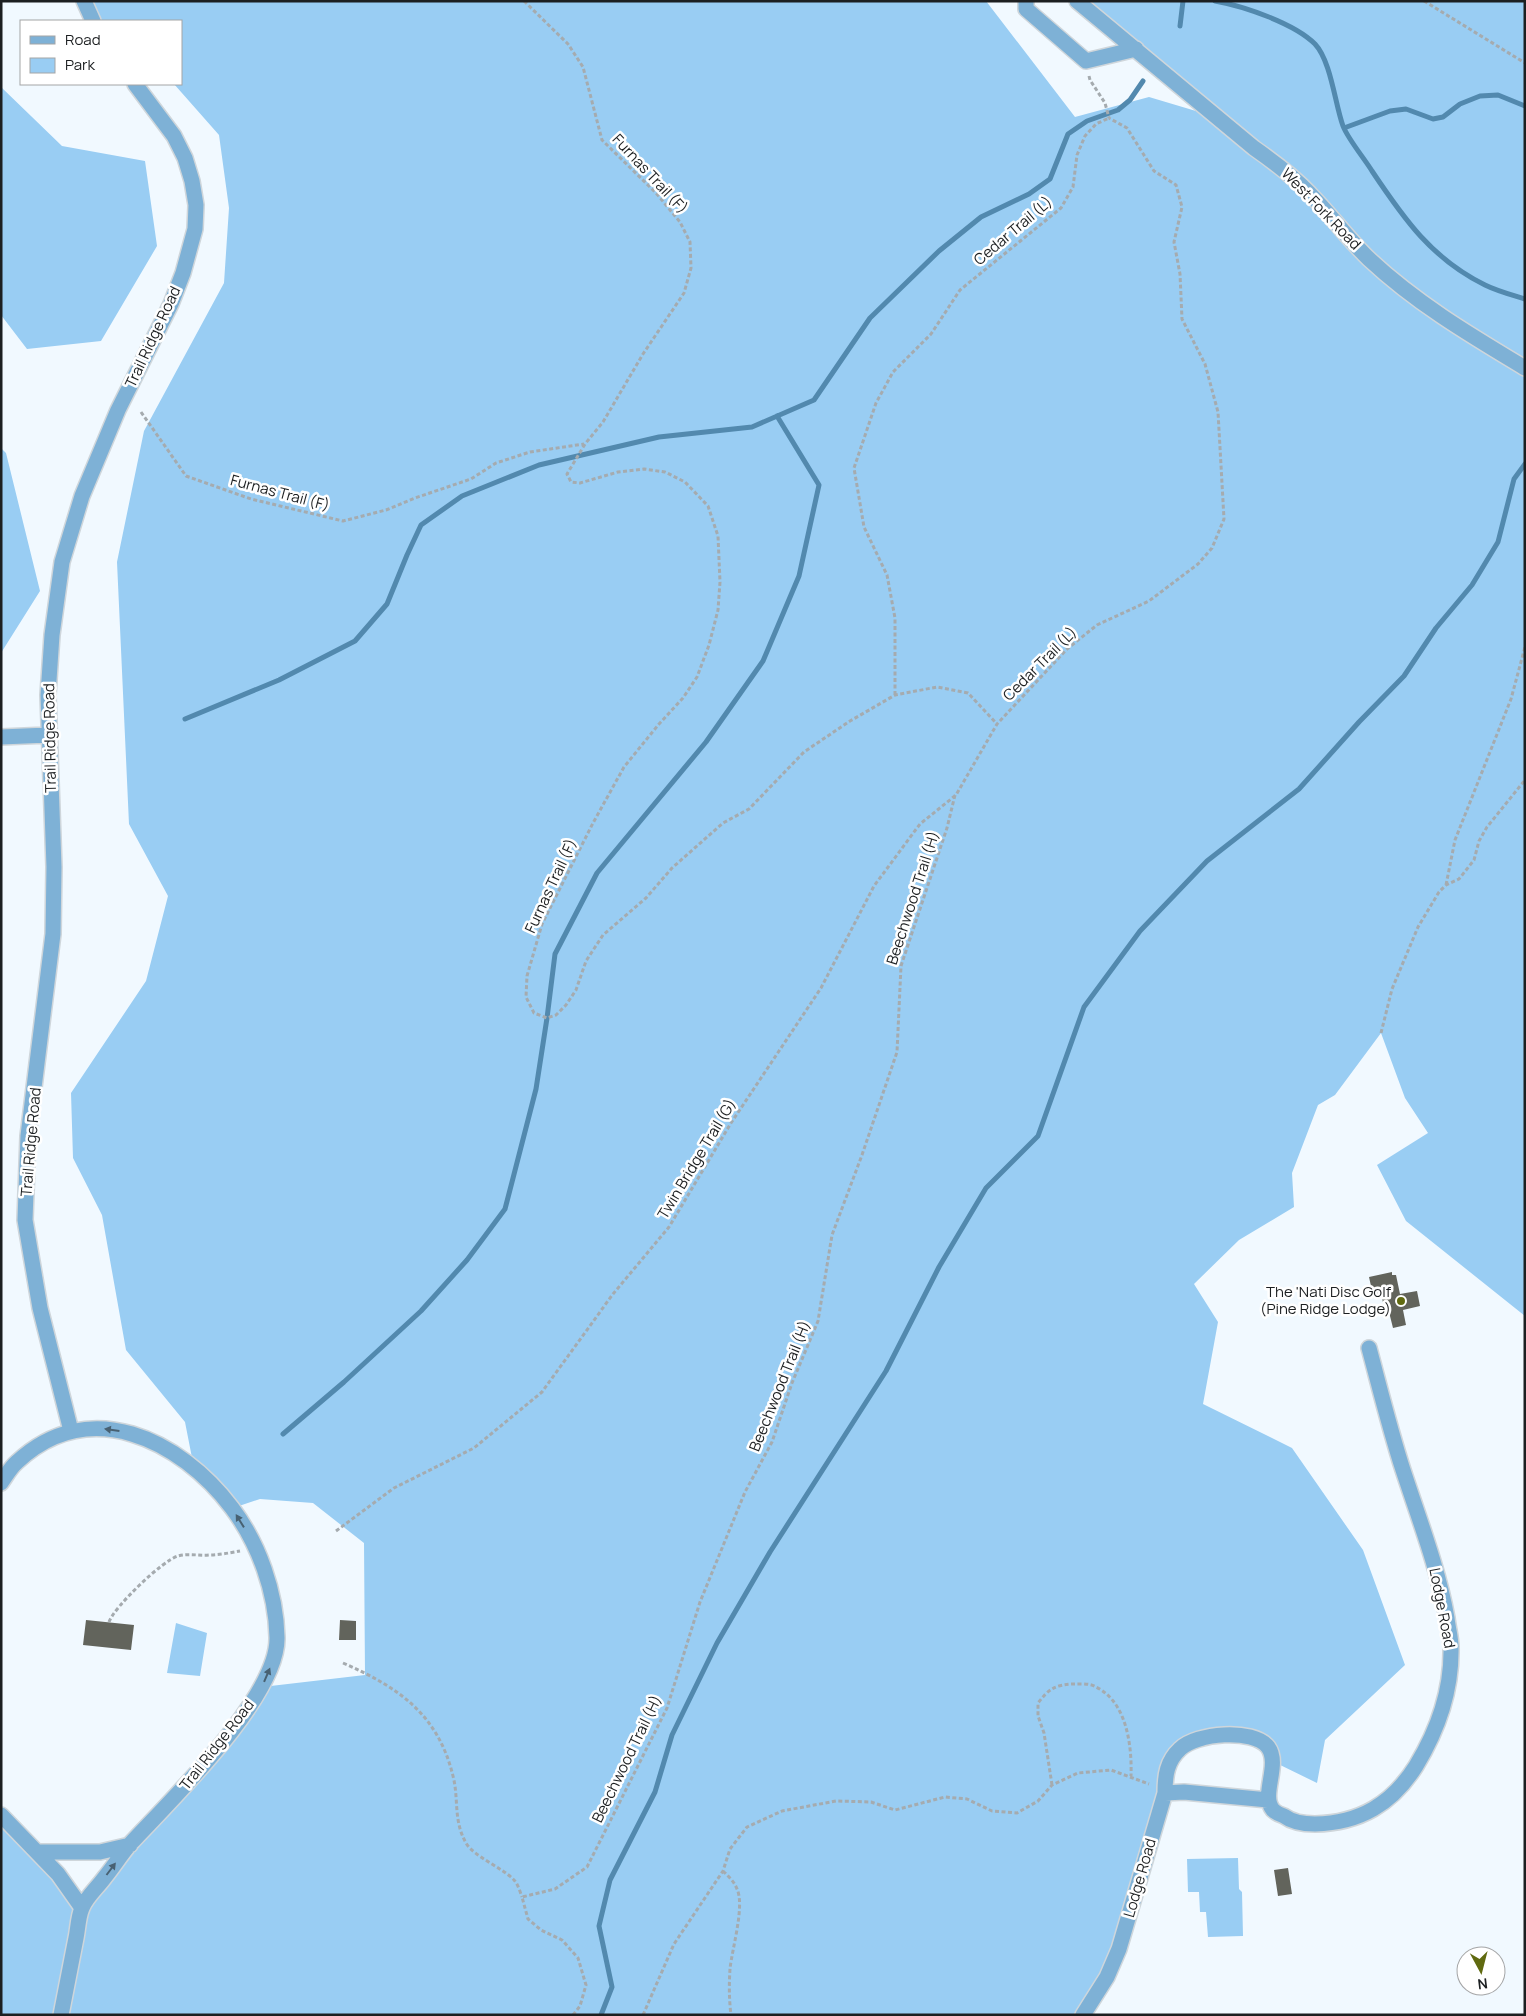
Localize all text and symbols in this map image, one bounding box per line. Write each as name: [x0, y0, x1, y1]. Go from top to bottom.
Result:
legend: [20, 20, 182, 85]
text: Road: [65, 29, 101, 50]
text: Park: [65, 54, 95, 75]
street label: Furnas Trail (F): [608, 129, 693, 218]
street label: West Fork Road: [1277, 163, 1366, 254]
street label: Cedar Trail (L): [969, 191, 1056, 270]
street label: Trail Ridge Road: [120, 283, 185, 391]
street label: Furnas Trail (F): [228, 469, 332, 516]
street label: Cedar Trail (L): [998, 622, 1081, 705]
street label: Trail Ridge Road: [38, 683, 61, 793]
street label: Beechwood Trail (H): [881, 828, 944, 967]
street label: Furnas Trail (F): [519, 835, 582, 936]
street label: Trail Ridge Road: [15, 1086, 46, 1198]
street label: Twin Bridge Trail (G): [652, 1095, 741, 1223]
place label: The 'Nati Disc Golf (Pine Ridge Lodge): [1260, 1281, 1392, 1319]
marker: The 'Nati Disc Golf (Pine Ridge Lodge): [1395, 1295, 1407, 1307]
street label: Beechwood Trail (H): [744, 1317, 815, 1454]
one-way arrow: [104, 1426, 120, 1434]
one-way arrow: [236, 1515, 245, 1528]
street label: Lodge Road: [1424, 1566, 1461, 1650]
one-way arrow: [263, 1668, 271, 1682]
street label: Beechwood Trail (H): [587, 1691, 667, 1826]
street label: Trail Ridge Road: [175, 1695, 259, 1794]
street label: Lodge Road: [1118, 1836, 1161, 1920]
one-way arrow: [106, 1862, 116, 1876]
north arrow: [1456, 1946, 1506, 1996]
text: N: [1476, 1974, 1489, 1994]

